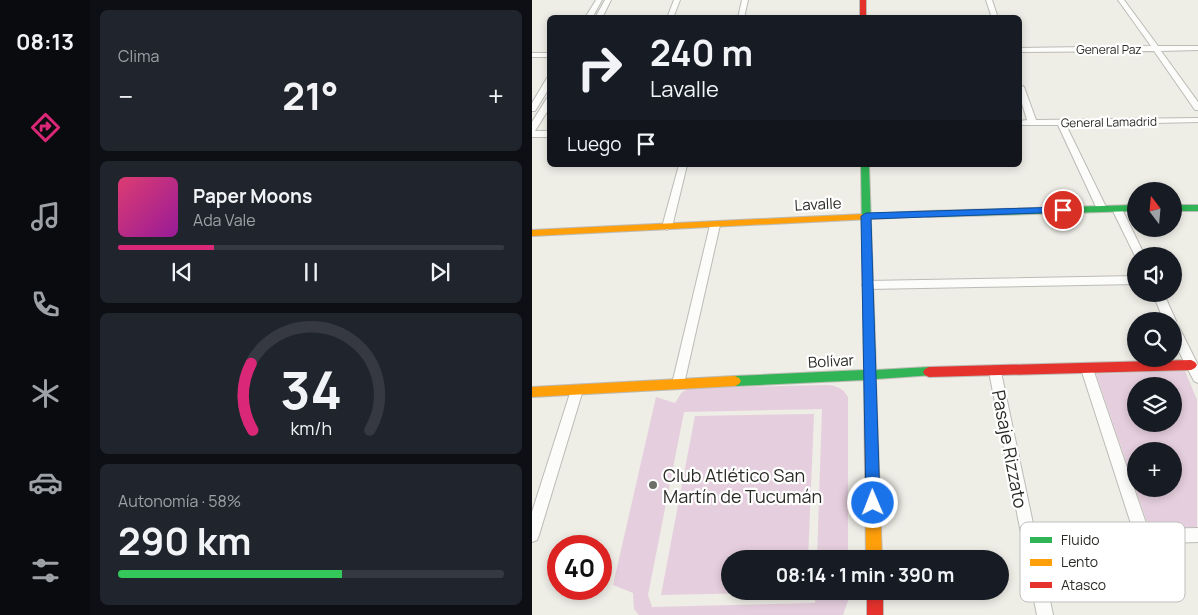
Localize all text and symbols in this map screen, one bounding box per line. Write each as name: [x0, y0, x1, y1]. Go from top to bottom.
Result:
text: 08:13: [16, 27, 74, 57]
text: 240 m: [650, 29, 753, 77]
icon: right: [567, 35, 632, 100]
street label: General Paz: [1076, 41, 1142, 58]
text: Clima: [118, 45, 159, 67]
text: 21°: [282, 69, 339, 121]
text: Lavalle: [650, 74, 719, 104]
text: −: [118, 77, 133, 115]
text: +: [488, 77, 504, 115]
icon: directions: [28, 110, 63, 145]
street label: General Lamadrid: [1061, 113, 1157, 131]
icon: arrive: [632, 130, 660, 158]
text: Luego: [567, 131, 622, 157]
north arrow: [1127, 182, 1182, 238]
map controls: [1127, 182, 1182, 497]
text: Paper Moons: [193, 183, 312, 209]
pin: [1042, 189, 1084, 231]
street label: Lavalle: [794, 192, 842, 216]
icon: arrive: [1049, 196, 1077, 224]
icon: music: [28, 199, 63, 234]
text: Ada Vale: [193, 209, 256, 231]
button: sound: [1127, 247, 1182, 302]
icon: previous: [168, 258, 196, 286]
icon: pause: [297, 258, 325, 286]
icon: next: [426, 258, 454, 286]
icon: phone: [28, 287, 63, 322]
button: search: [1127, 312, 1182, 367]
street label: Bolívar: [807, 349, 855, 373]
text: 34: [280, 354, 342, 425]
icon: climate: [28, 376, 63, 411]
button: layers: [1127, 377, 1182, 432]
street label: Pasaje Rizzato: [987, 388, 1033, 510]
text: km/h: [290, 416, 332, 440]
button: +: [1127, 442, 1182, 497]
place label: Club Atlético San Martín de Tucumán: [663, 463, 822, 508]
icon: car: [28, 465, 63, 500]
position arrow: [846, 476, 898, 528]
marker: Club Atlético San Martín de Tucumán: [647, 479, 659, 491]
text: Autonomía · 58%: [118, 490, 241, 512]
text: 290 km: [118, 514, 251, 566]
legend: [1020, 522, 1185, 602]
text: Fluido: [1061, 530, 1099, 549]
speed limit sign: 40: [547, 535, 612, 600]
text: Lento: [1061, 552, 1098, 571]
icon: filters: [28, 553, 63, 588]
text: 08:14 · 1 min · 390 m: [776, 562, 954, 588]
text: Atasco: [1061, 575, 1106, 594]

